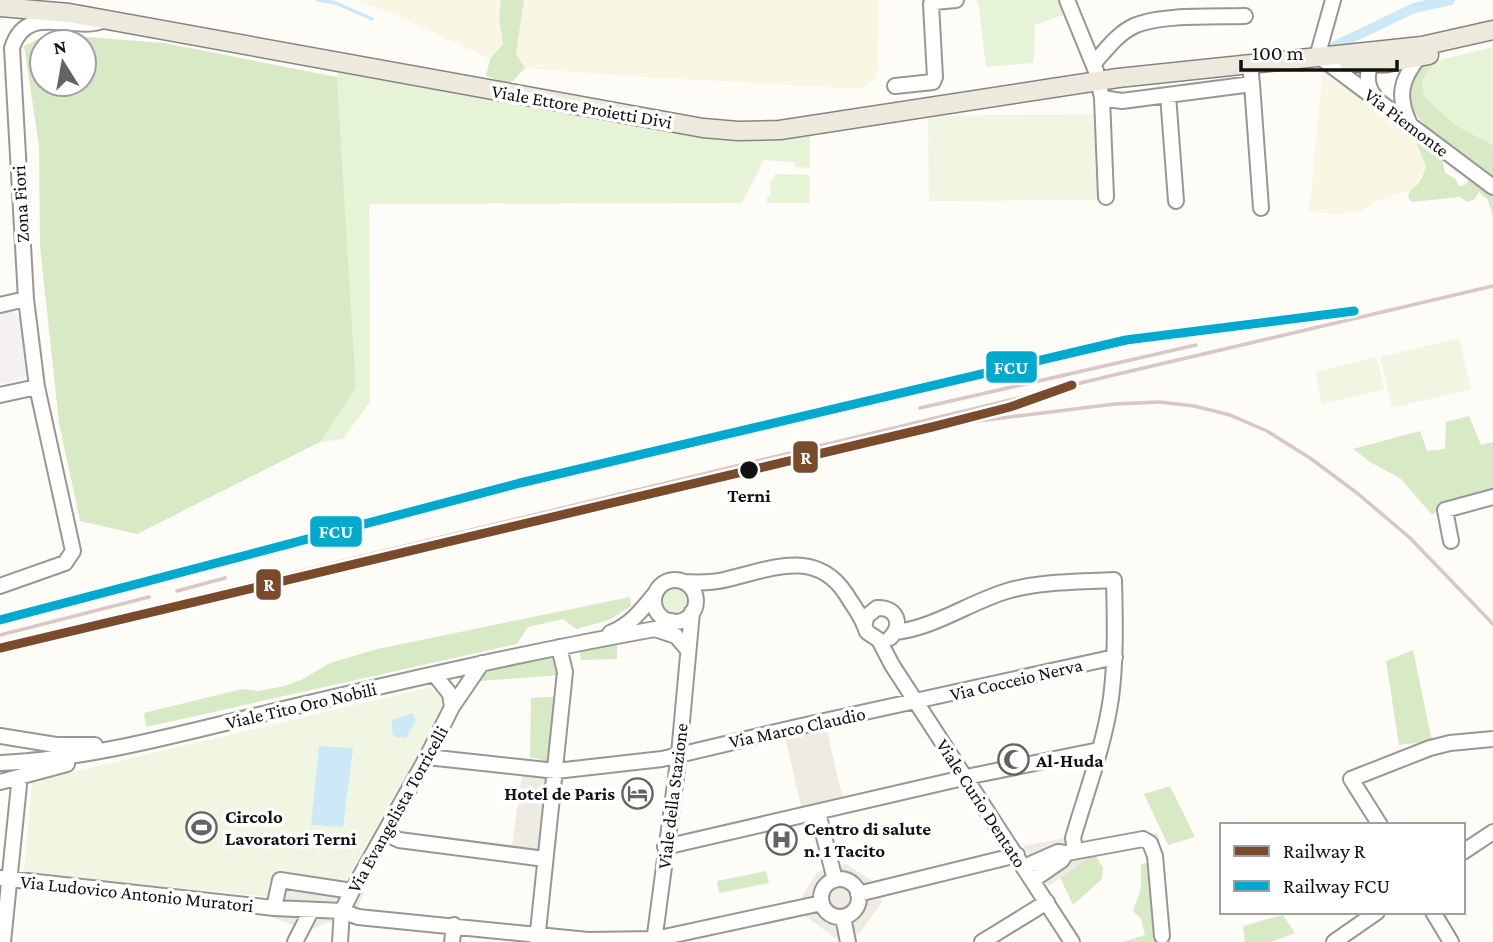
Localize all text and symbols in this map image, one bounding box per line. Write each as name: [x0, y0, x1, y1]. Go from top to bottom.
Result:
north arrow: [28, 28, 98, 98]
scale bar: [1241, 28, 1397, 72]
text: N: [51, 35, 68, 58]
text: 100 m: [1252, 41, 1304, 65]
street label: Viale Ettore Proietti Divi: [490, 80, 674, 133]
street label: Via Piemonte: [1360, 84, 1453, 161]
street label: Zona Fiori: [8, 165, 33, 243]
line badge: FCU: [985, 350, 1038, 384]
text: FCU: [994, 357, 1028, 378]
line badge: R: [792, 440, 819, 474]
text: R: [800, 447, 812, 468]
marker: Terni: [738, 459, 760, 481]
place label: Terni: [727, 485, 771, 506]
line badge: FCU: [309, 515, 363, 548]
text: FCU: [319, 521, 353, 542]
line badge: R: [255, 568, 282, 601]
text: R: [263, 574, 275, 595]
street label: Via Cocceio Nerva: [948, 654, 1085, 705]
street label: Viale Tito Oro Nobili: [224, 678, 379, 733]
street label: Via Marco Claudio: [727, 703, 867, 752]
street label: Via Evangelista Torricelli: [343, 722, 452, 896]
street label: Viale della Stazione: [653, 722, 692, 870]
street label: Viale Curio Dentato: [932, 735, 1031, 871]
mosque icon: Al-Huda: [996, 743, 1030, 777]
place label: Al-Huda: [1035, 750, 1104, 771]
hotel icon: Hotel de Paris: [621, 776, 655, 810]
place label: Hotel de Paris: [504, 783, 615, 804]
place label: Circolo Lavoratori Terni: [225, 806, 357, 849]
sports icon: Circolo Lavoratori Terni: [185, 810, 219, 844]
place label: Centro di salute n. 1 Tacito: [804, 818, 931, 861]
hospital icon: Centro di salute n. 1 Tacito: [764, 822, 798, 856]
legend: [1220, 823, 1465, 914]
text: Railway R: [1283, 839, 1366, 863]
street label: Via Ludovico Antonio Muratori: [19, 871, 255, 916]
text: Railway FCU: [1283, 874, 1390, 898]

